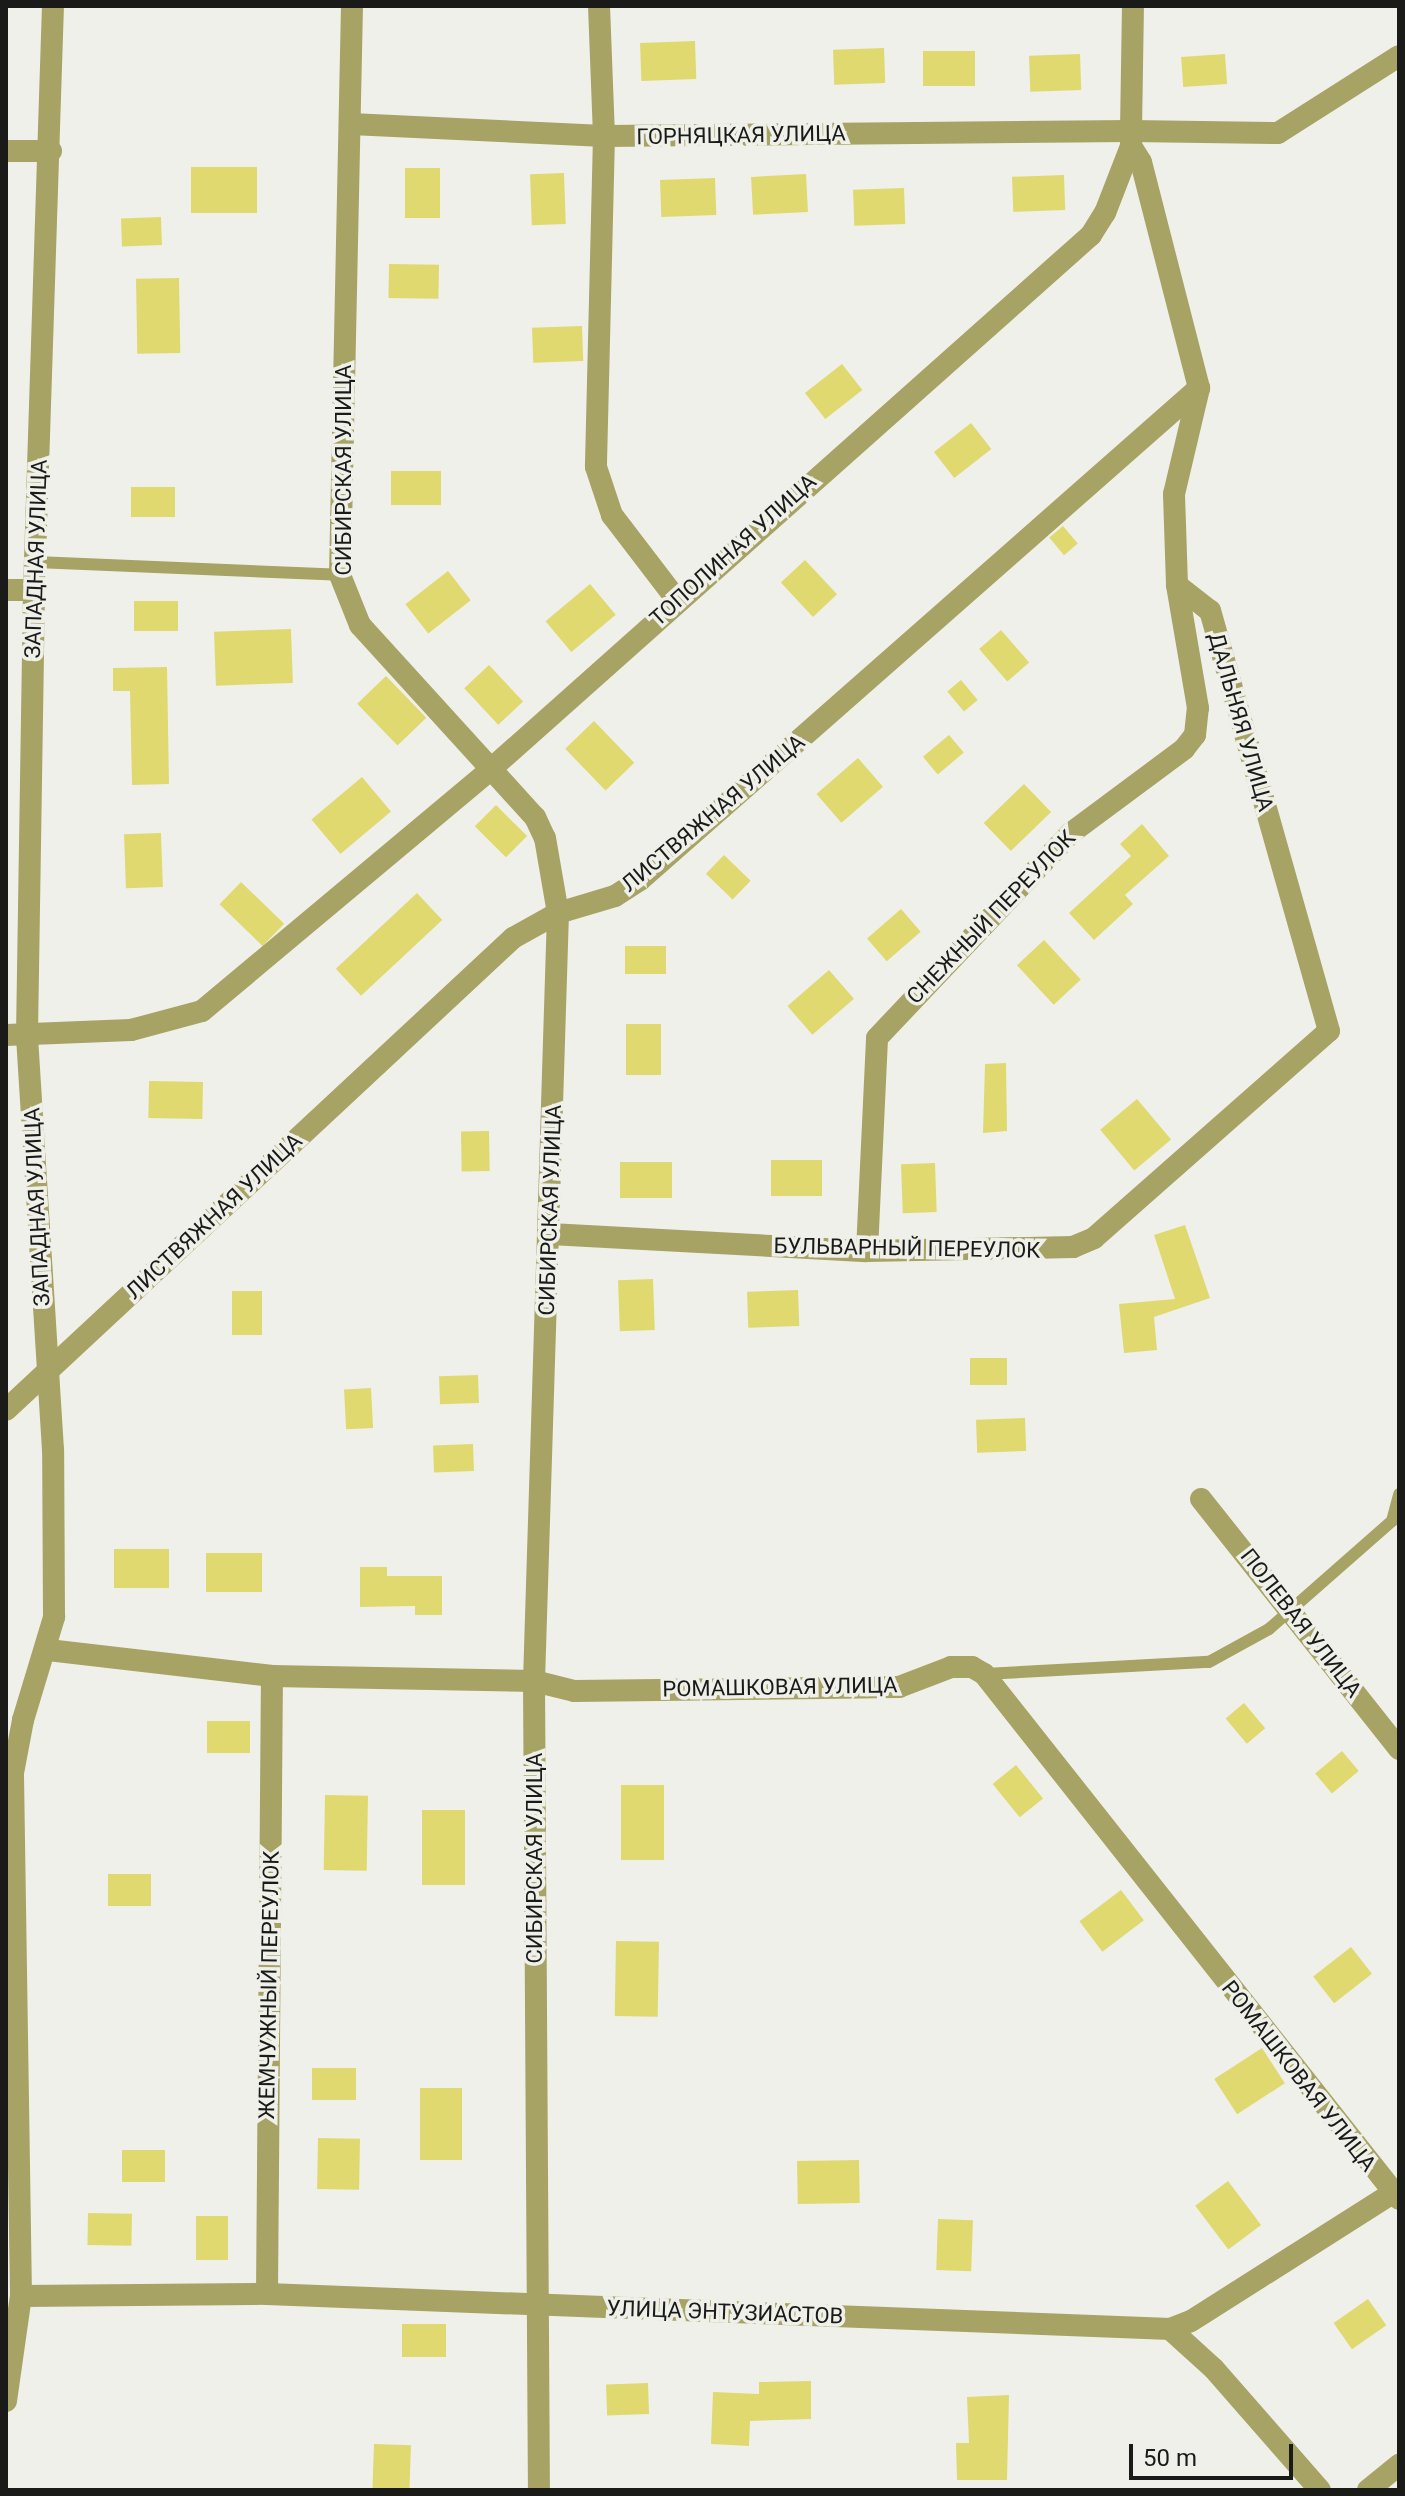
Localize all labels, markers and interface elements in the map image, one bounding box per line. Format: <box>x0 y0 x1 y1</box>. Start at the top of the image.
street label: ГОРНЯЦКАЯ УЛИЦА <box>636 120 846 150</box>
street label: СИБИРСКАЯ УЛИЦА <box>331 365 357 575</box>
street label: ЗАПАДНАЯ УЛИЦА <box>19 459 53 659</box>
street label: ТОПОЛИНАЯ УЛИЦА <box>644 468 822 632</box>
street label: ДАЛЬНЯЯ УЛИЦА <box>1203 629 1279 815</box>
street label: ЛИСТВЯЖНАЯ УЛИЦА <box>616 729 810 897</box>
street label: СНЕЖНЫЙ ПЕРЕУЛОК <box>901 825 1081 1009</box>
street label: СИБИРСКАЯ УЛИЦА <box>533 1104 567 1316</box>
street label: ЗАПАДНАЯ УЛИЦА <box>19 1107 55 1307</box>
street label: ЛИСТВЯЖНАЯ УЛИЦА <box>121 1128 307 1304</box>
street label: БУЛЬВАРНЫЙ ПЕРЕУЛОК <box>773 1232 1041 1264</box>
street label: ПОЛЕВАЯ УЛИЦА <box>1235 1543 1367 1703</box>
street label: РОМАШКОВАЯ УЛИЦА <box>662 1672 898 1702</box>
street label: СИБИРСКАЯ УЛИЦА <box>522 1753 548 1963</box>
street label: ЖЕМЧУЖНЫЙ ПЕРЕУЛОК <box>253 1850 285 2120</box>
street label: РОМАШКОВАЯ УЛИЦА <box>1216 1975 1382 2177</box>
street label: УЛИЦА ЭНТУЗИАСТОВ <box>606 2295 844 2329</box>
scale bar <box>1133 2428 1297 2478</box>
text: 50 m <box>1143 2444 1197 2472</box>

